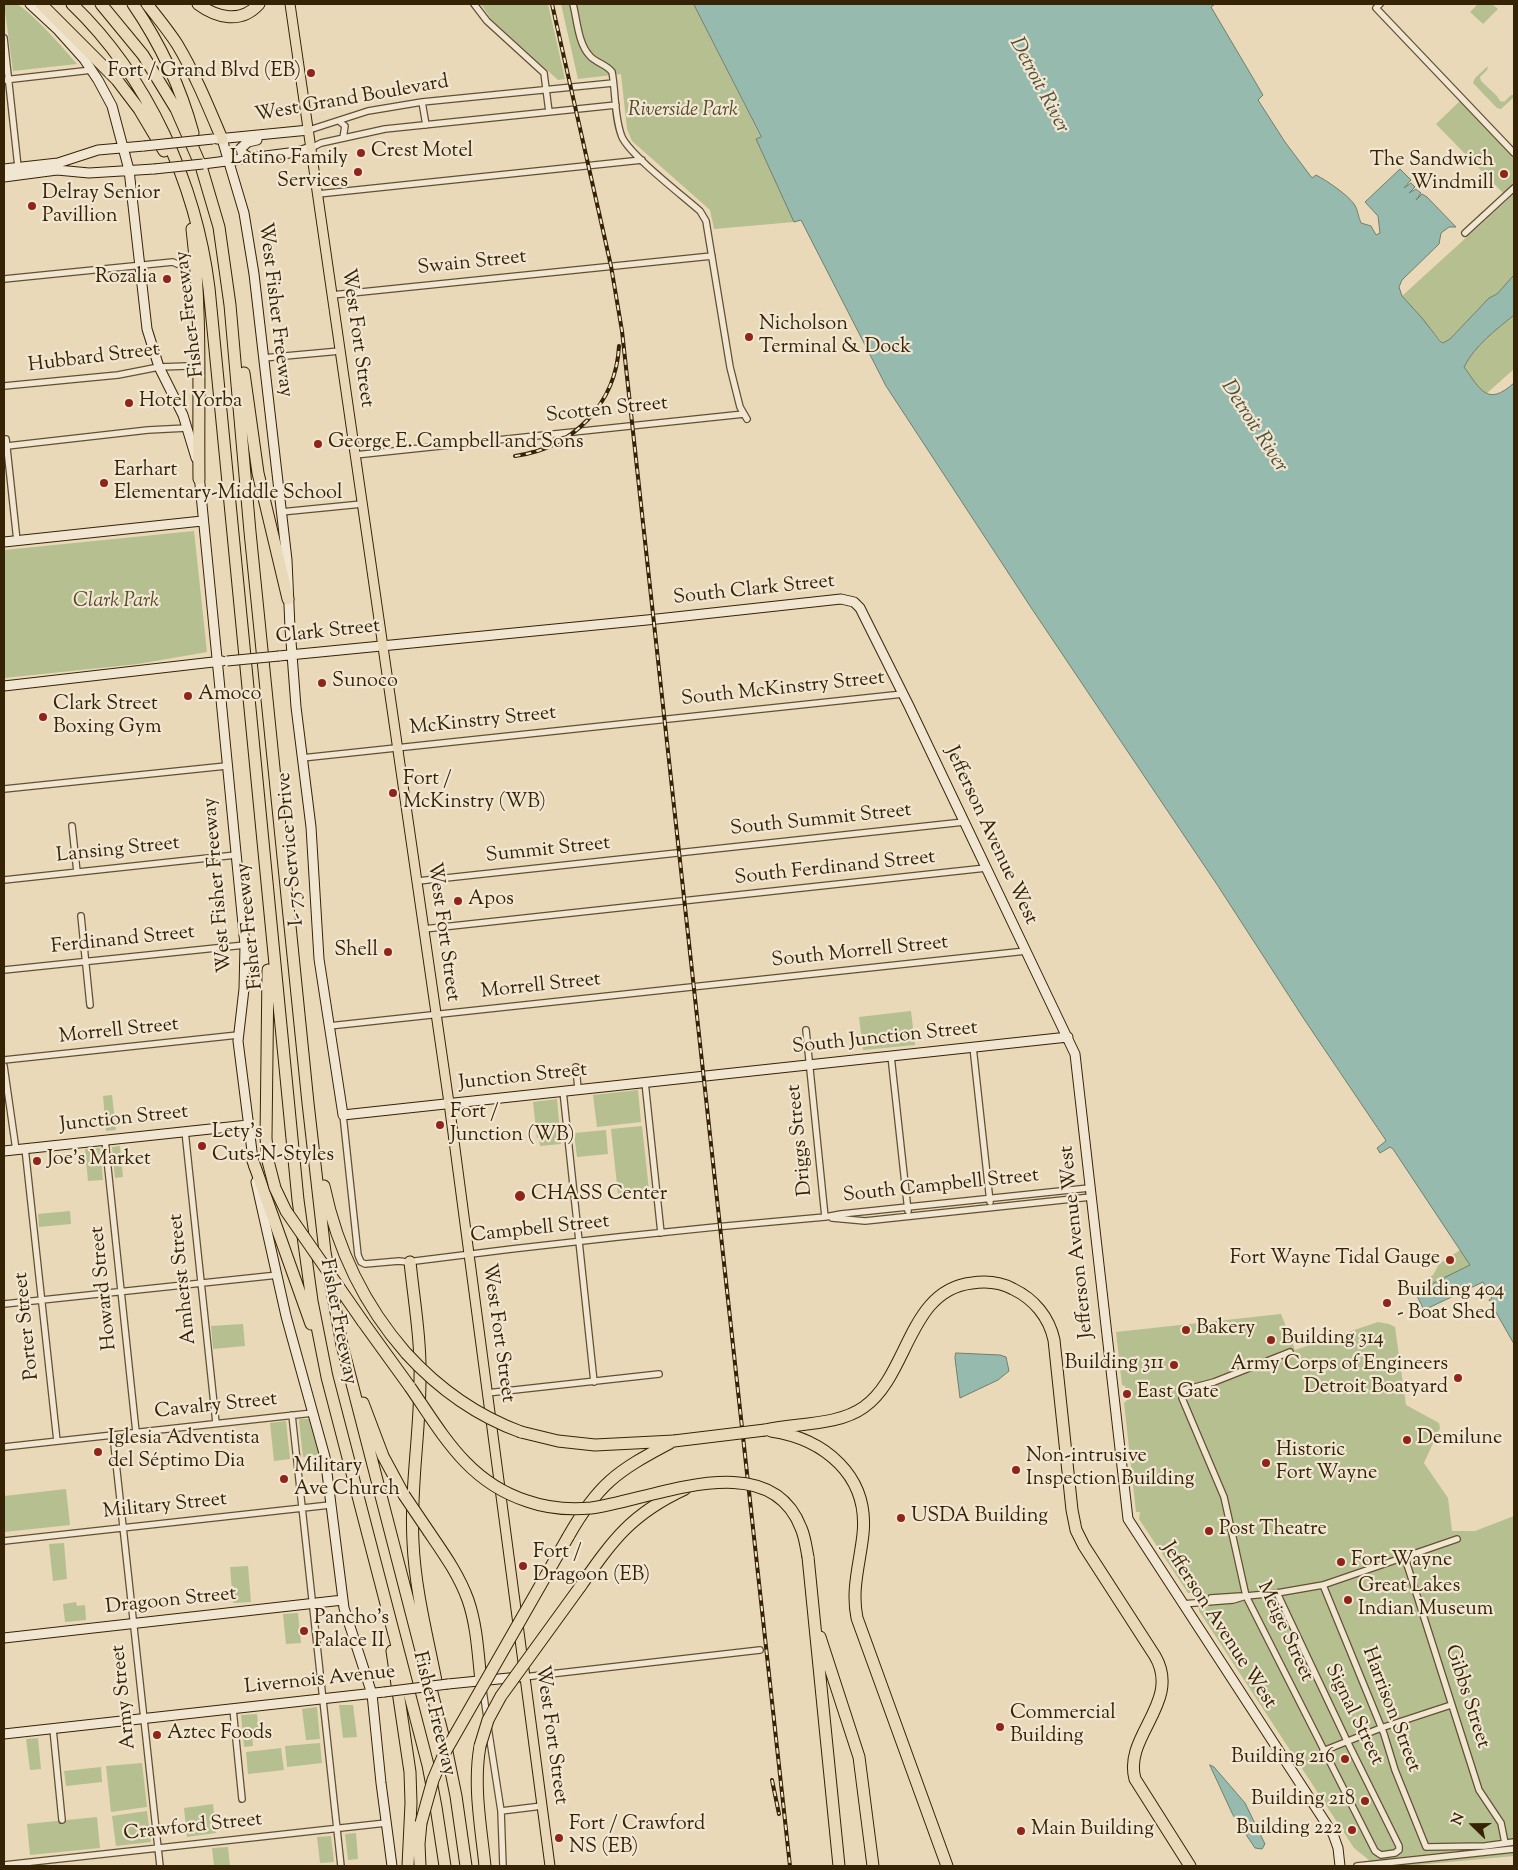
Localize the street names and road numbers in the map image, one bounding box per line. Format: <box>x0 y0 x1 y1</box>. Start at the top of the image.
street label: West Grand Boulevard <box>253 71 451 129</box>
street label: West Fisher Freeway <box>251 221 297 399</box>
street label: Swain Street <box>416 246 528 282</box>
street label: Fisher Freeway <box>171 249 211 379</box>
street label: West Fort Street <box>334 267 378 409</box>
street label: Hubbard Street <box>27 339 161 379</box>
street label: Scotten Street <box>545 393 669 429</box>
street label: South Clark Street <box>672 571 836 611</box>
street label: Clark Street <box>275 616 381 650</box>
street label: South McKinstry Street <box>680 667 886 713</box>
street label: McKinstry Street <box>409 702 557 742</box>
street label: Jefferson Avenue West <box>938 743 1042 929</box>
street label: I- 75 Service Drive <box>273 771 311 927</box>
street label: West Fisher Freeway <box>199 796 239 974</box>
street label: South Summit Street <box>729 800 913 842</box>
street label: Lansing Street <box>55 833 181 869</box>
street label: Summit Street <box>485 833 611 869</box>
street label: South Ferdinand Street <box>733 847 937 891</box>
street label: Fisher Freeway <box>232 861 270 991</box>
street label: West Fort Street <box>420 861 464 1003</box>
street label: Ferdinand Street <box>50 922 196 960</box>
street label: South Morrell Street <box>770 932 950 974</box>
street label: Morrell Street <box>480 969 602 1005</box>
street label: Morrell Street <box>58 1014 180 1050</box>
street label: South Junction Street <box>791 1017 979 1061</box>
street label: Junction Street <box>458 1059 588 1097</box>
street label: Driggs Street <box>783 1083 819 1197</box>
street label: Junction Street <box>59 1101 189 1139</box>
street label: Jefferson Avenue West <box>1056 1144 1100 1340</box>
street label: South Campbell Street <box>842 1165 1040 1209</box>
street label: Campbell Street <box>469 1211 611 1249</box>
street label: Amherst Street <box>165 1212 203 1346</box>
street label: Howard Street <box>87 1225 123 1351</box>
street label: Fisher Freeway <box>313 1257 361 1387</box>
street label: West Fort Street <box>475 1262 519 1404</box>
street label: Porter Street <box>10 1271 46 1381</box>
street label: Cavalry Street <box>153 1389 279 1425</box>
street label: Military Street <box>102 1489 228 1525</box>
street label: Jefferson Avenue West <box>1155 1538 1281 1714</box>
street label: Meige Street <box>1250 1578 1318 1686</box>
street label: Dragoon Street <box>104 1583 238 1621</box>
street label: Gibbs Street <box>1438 1642 1494 1752</box>
street label: Army Street <box>108 1643 142 1751</box>
street label: Harrison Street <box>1355 1644 1425 1776</box>
street label: Fisher Freeway <box>406 1649 460 1779</box>
street label: Signal Street <box>1318 1660 1388 1770</box>
street label: Livernois Avenue <box>243 1661 397 1701</box>
street label: West Fort Street <box>528 1664 572 1806</box>
street label: Crawford Street <box>122 1809 264 1847</box>

